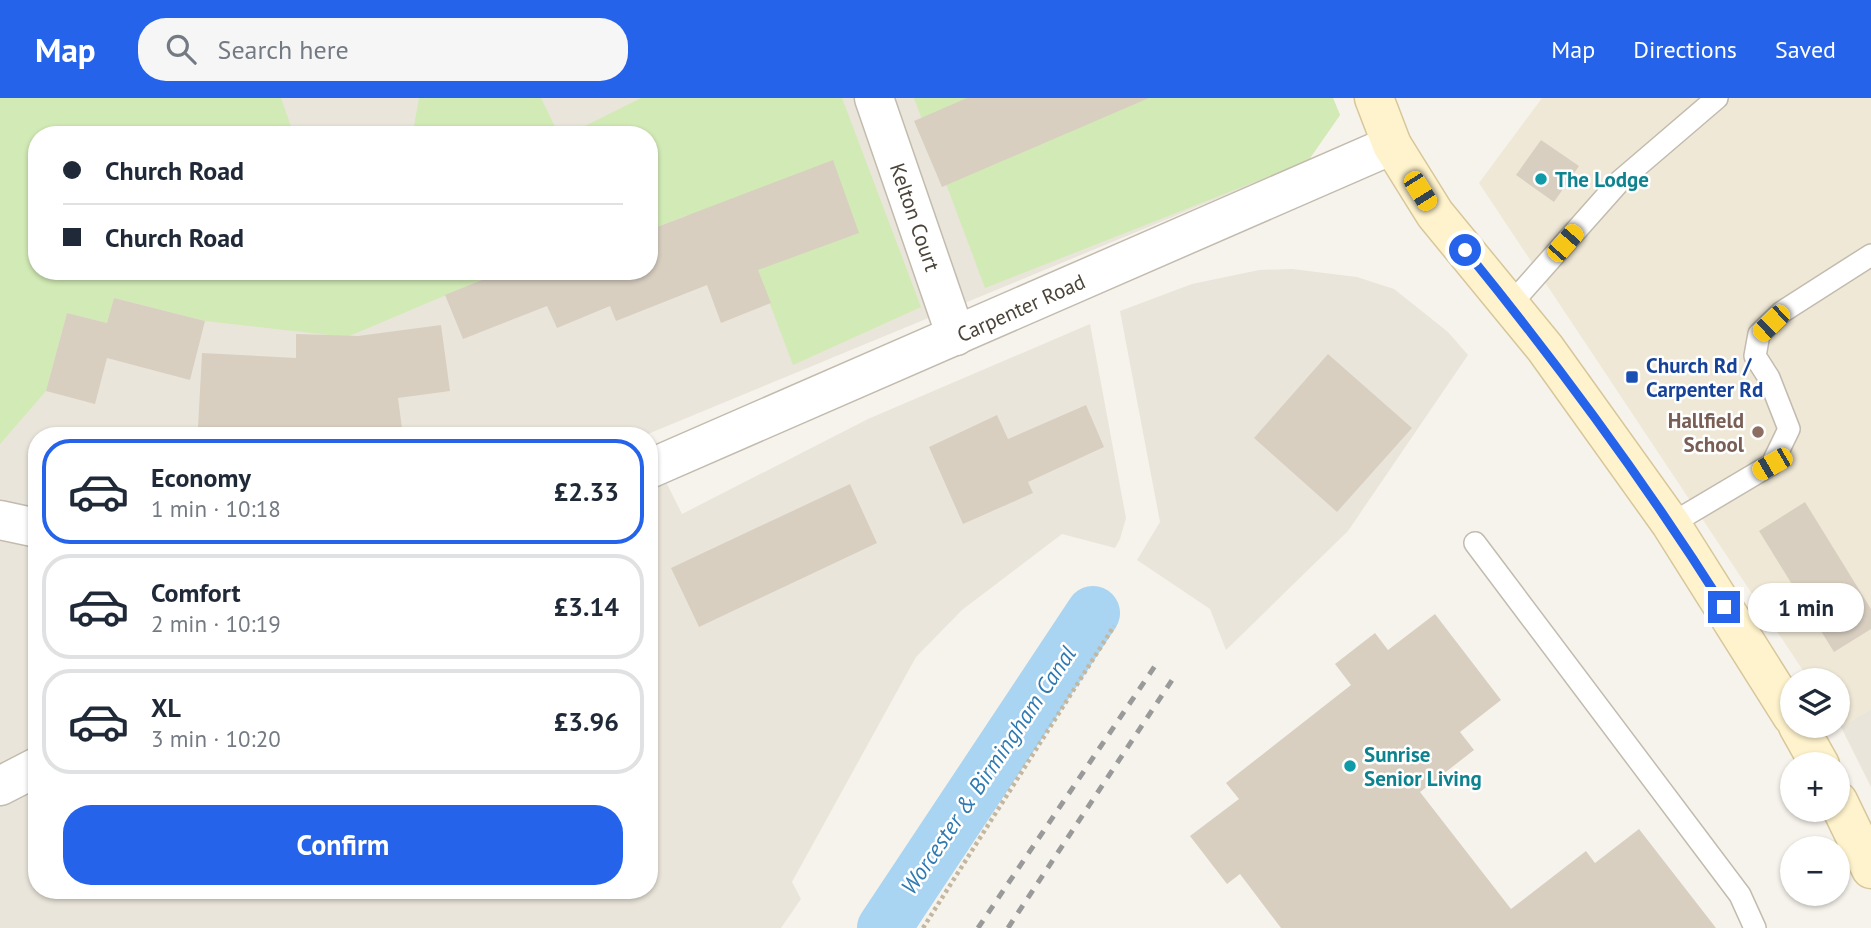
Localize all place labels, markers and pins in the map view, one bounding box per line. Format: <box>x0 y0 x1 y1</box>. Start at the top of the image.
place label: The Lodge <box>1555 166 1649 193</box>
marker: The Lodge <box>1533 171 1549 187</box>
place label: Church Rd / Carpenter Rd <box>1646 352 1763 403</box>
marker: Church Rd / Carpenter Rd <box>1624 369 1640 385</box>
place label: Hallfield School <box>1668 407 1745 458</box>
marker: Hallfield School <box>1750 424 1766 440</box>
place label: Sunrise Senior Living <box>1364 741 1482 792</box>
marker: Sunrise Senior Living <box>1342 758 1358 774</box>

